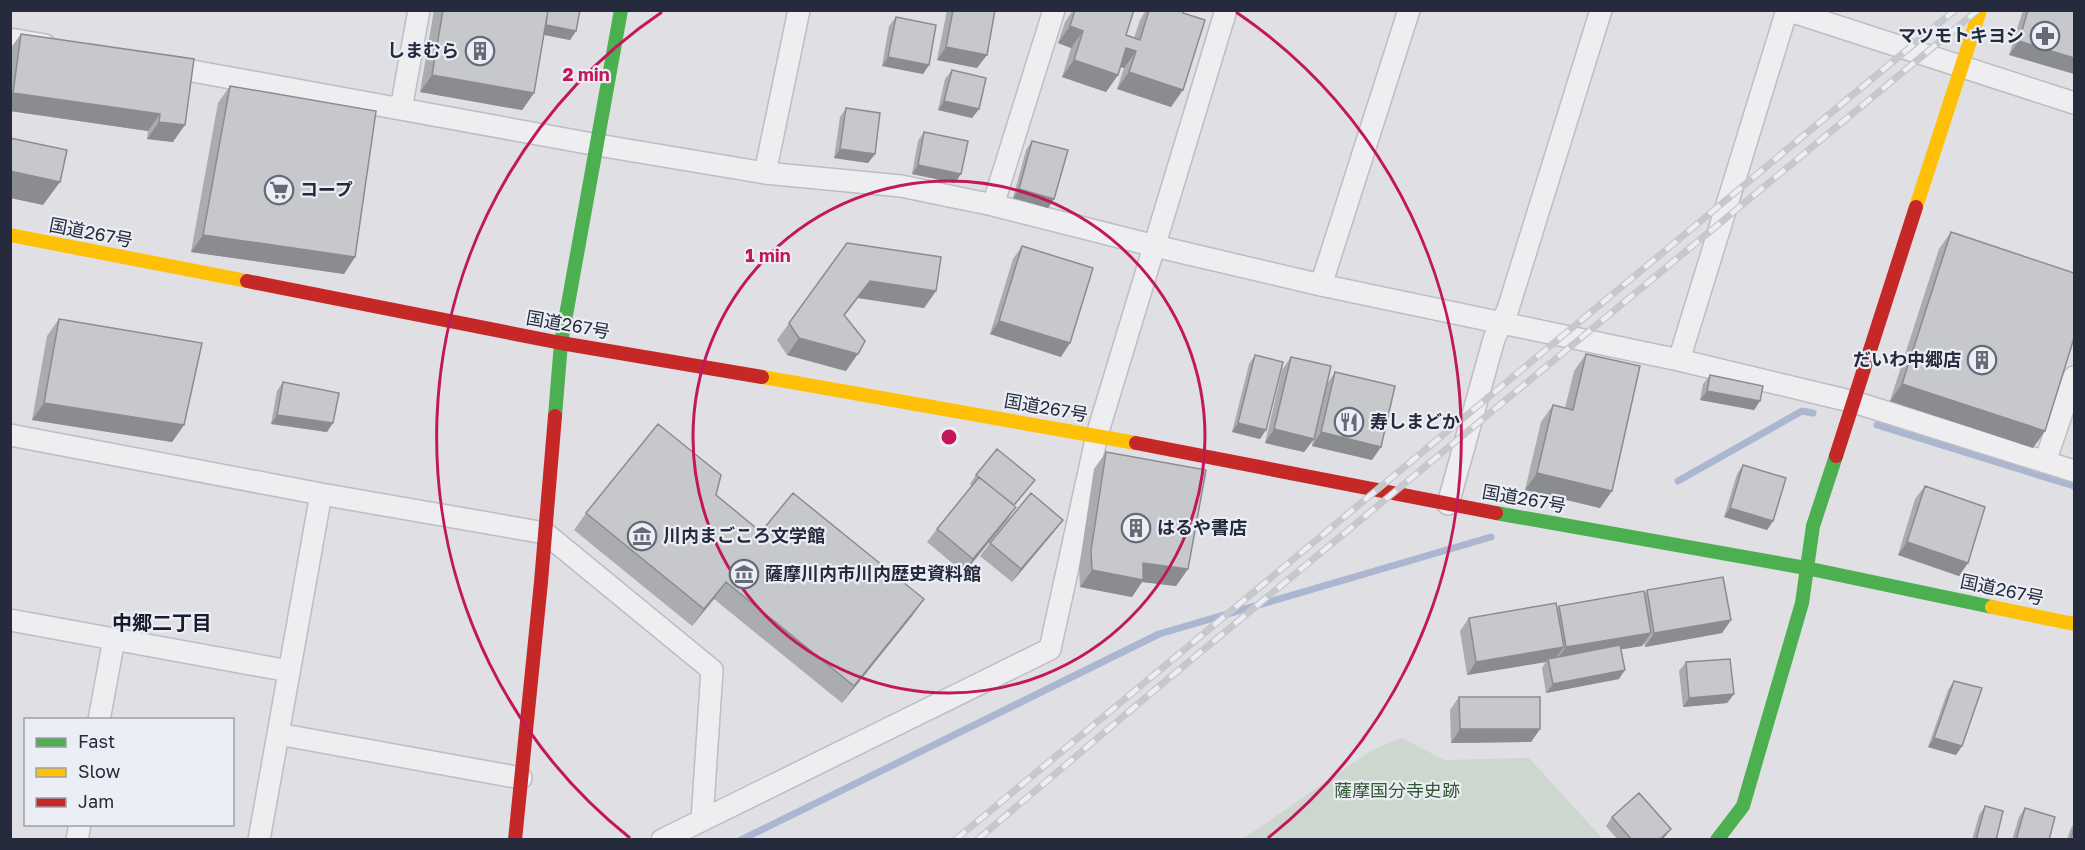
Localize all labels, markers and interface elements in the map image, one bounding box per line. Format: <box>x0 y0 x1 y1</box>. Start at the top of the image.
pharmacy icon: マツモトキヨシ <box>2029 20 2061 52</box>
place label: マツモトキヨシ <box>1898 24 2024 46</box>
building icon: しまむら <box>464 35 496 67</box>
place label: しまむら <box>387 39 459 61</box>
text: 2 min <box>562 63 610 85</box>
supermarket icon: コープ <box>263 174 295 206</box>
place label: コープ <box>300 178 353 200</box>
street label: 国道267号 <box>47 213 135 251</box>
text: 1 min <box>745 244 791 266</box>
street label: 国道267号 <box>524 306 612 342</box>
building icon: だいわ中郷店 <box>1966 344 1998 376</box>
place label: だいわ中郷店 <box>1853 348 1961 370</box>
street label: 国道267号 <box>1002 389 1090 425</box>
restaurant icon: 寿しまどか <box>1333 406 1365 438</box>
place label: 寿しまどか <box>1370 410 1460 432</box>
centre of rings <box>939 427 959 447</box>
street label: 国道267号 <box>1480 480 1568 516</box>
building icon: はるや書店 <box>1120 512 1152 544</box>
place label: はるや書店 <box>1157 516 1247 538</box>
museum icon: 川内まごころ文学館 <box>626 520 658 552</box>
place label: 川内まごころ文学館 <box>663 524 825 546</box>
museum icon: 薩摩川内市川内歴史資料館 <box>728 558 760 590</box>
place label: 薩摩川内市川内歴史資料館 <box>765 562 981 584</box>
street label: 国道267号 <box>1958 569 2046 609</box>
district label: 中郷二丁目 <box>112 610 212 634</box>
legend <box>24 718 234 826</box>
text: Fast <box>78 730 115 752</box>
text: Slow <box>78 760 121 782</box>
park label: 薩摩国分寺史跡 <box>1334 779 1460 801</box>
text: Jam <box>78 790 114 812</box>

